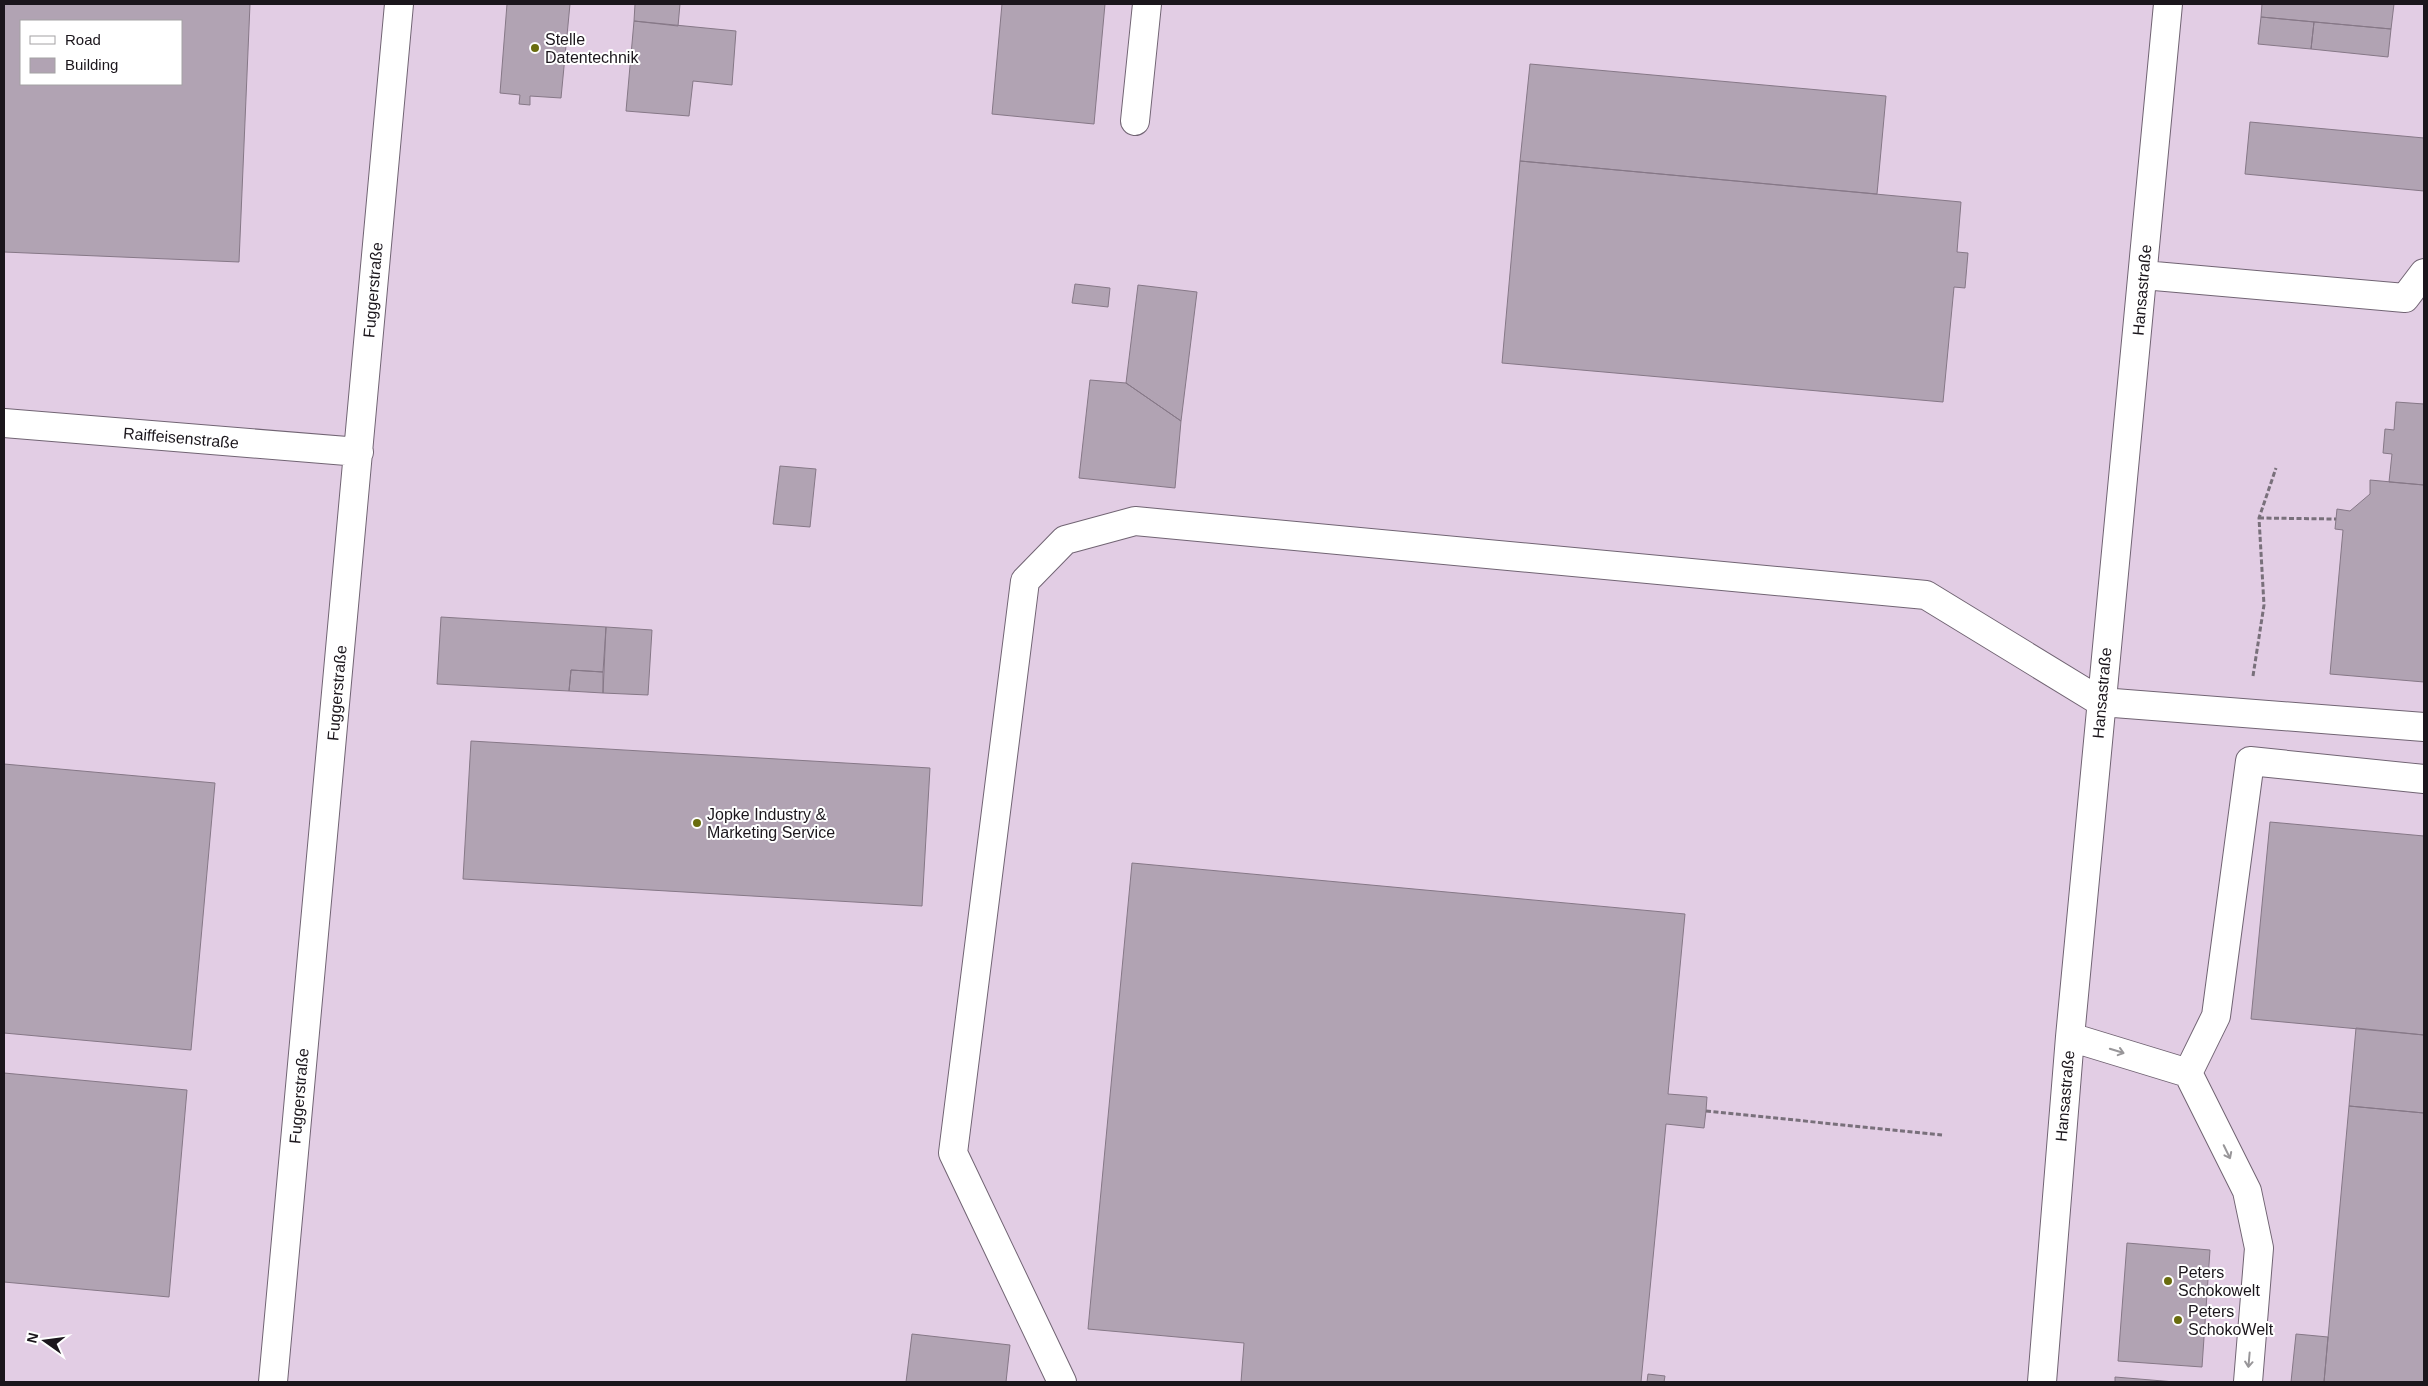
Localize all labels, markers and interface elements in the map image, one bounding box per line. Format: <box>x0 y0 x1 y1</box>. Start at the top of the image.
legend <box>20 20 182 85</box>
text: Road <box>65 31 101 48</box>
place label: Stelle Datentechnik <box>545 31 639 66</box>
marker: Stelle Datentechnik <box>529 42 541 54</box>
text: Building <box>65 56 118 73</box>
street label: Fuggerstraße <box>360 241 386 339</box>
street label: Hansastraße <box>2130 244 2154 336</box>
street label: Raiffeisenstraße <box>122 424 240 452</box>
street label: Fuggerstraße <box>324 644 350 742</box>
street label: Hansastraße <box>2090 647 2114 739</box>
place label: Jopke Industry & Marketing Service <box>707 806 835 841</box>
marker: Jopke Industry & Marketing Service <box>691 817 703 829</box>
street label: Fuggerstraße <box>286 1047 312 1145</box>
one-way arrow <box>2108 1047 2124 1057</box>
street label: Hansastraße <box>2053 1050 2077 1142</box>
one-way arrow <box>2223 1144 2232 1159</box>
place label: Peters Schokowelt <box>2178 1264 2260 1299</box>
marker: Peters Schokowelt <box>2162 1275 2174 1287</box>
place label: Peters SchokoWelt <box>2188 1303 2274 1338</box>
marker: Peters SchokoWelt <box>2172 1314 2184 1326</box>
north arrow <box>20 1316 70 1366</box>
text: N <box>23 1331 41 1345</box>
one-way arrow <box>2245 1352 2254 1368</box>

